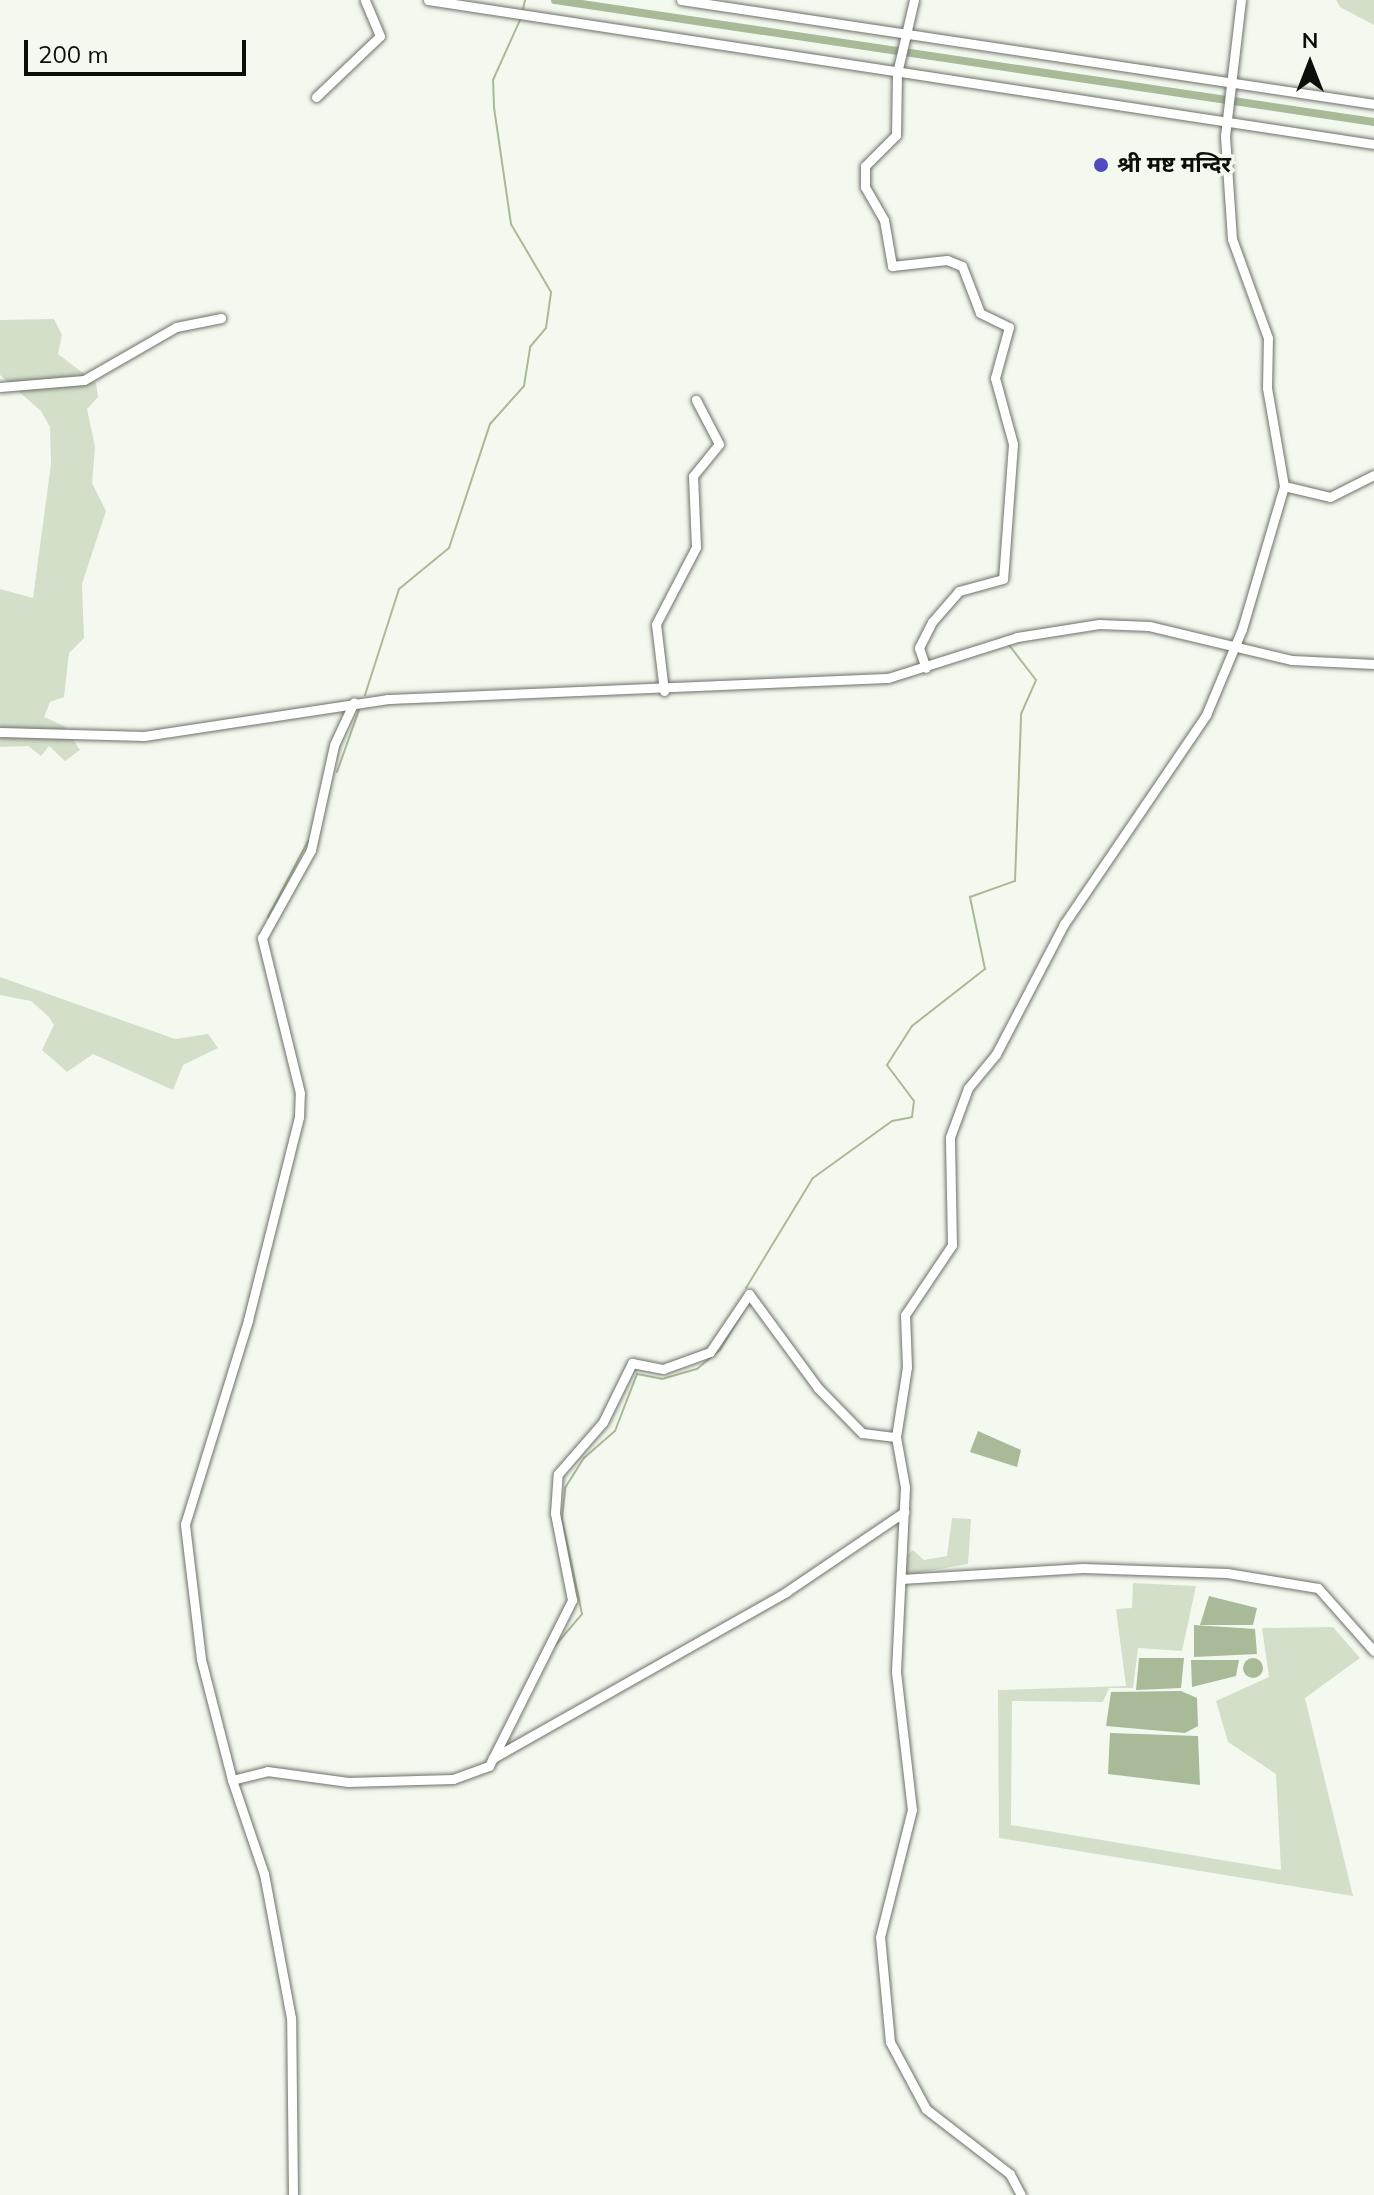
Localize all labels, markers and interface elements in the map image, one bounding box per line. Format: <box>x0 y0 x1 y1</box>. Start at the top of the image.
scale bar <box>28 24 250 74</box>
north arrow <box>1270 24 1350 104</box>
text: N <box>1302 26 1318 54</box>
text: 200 m <box>38 39 109 69</box>
place label: श्री मष्ट मन्दिर <box>1117 152 1231 178</box>
marker: श्री मष्ट मन्दिर <box>1092 156 1110 174</box>

